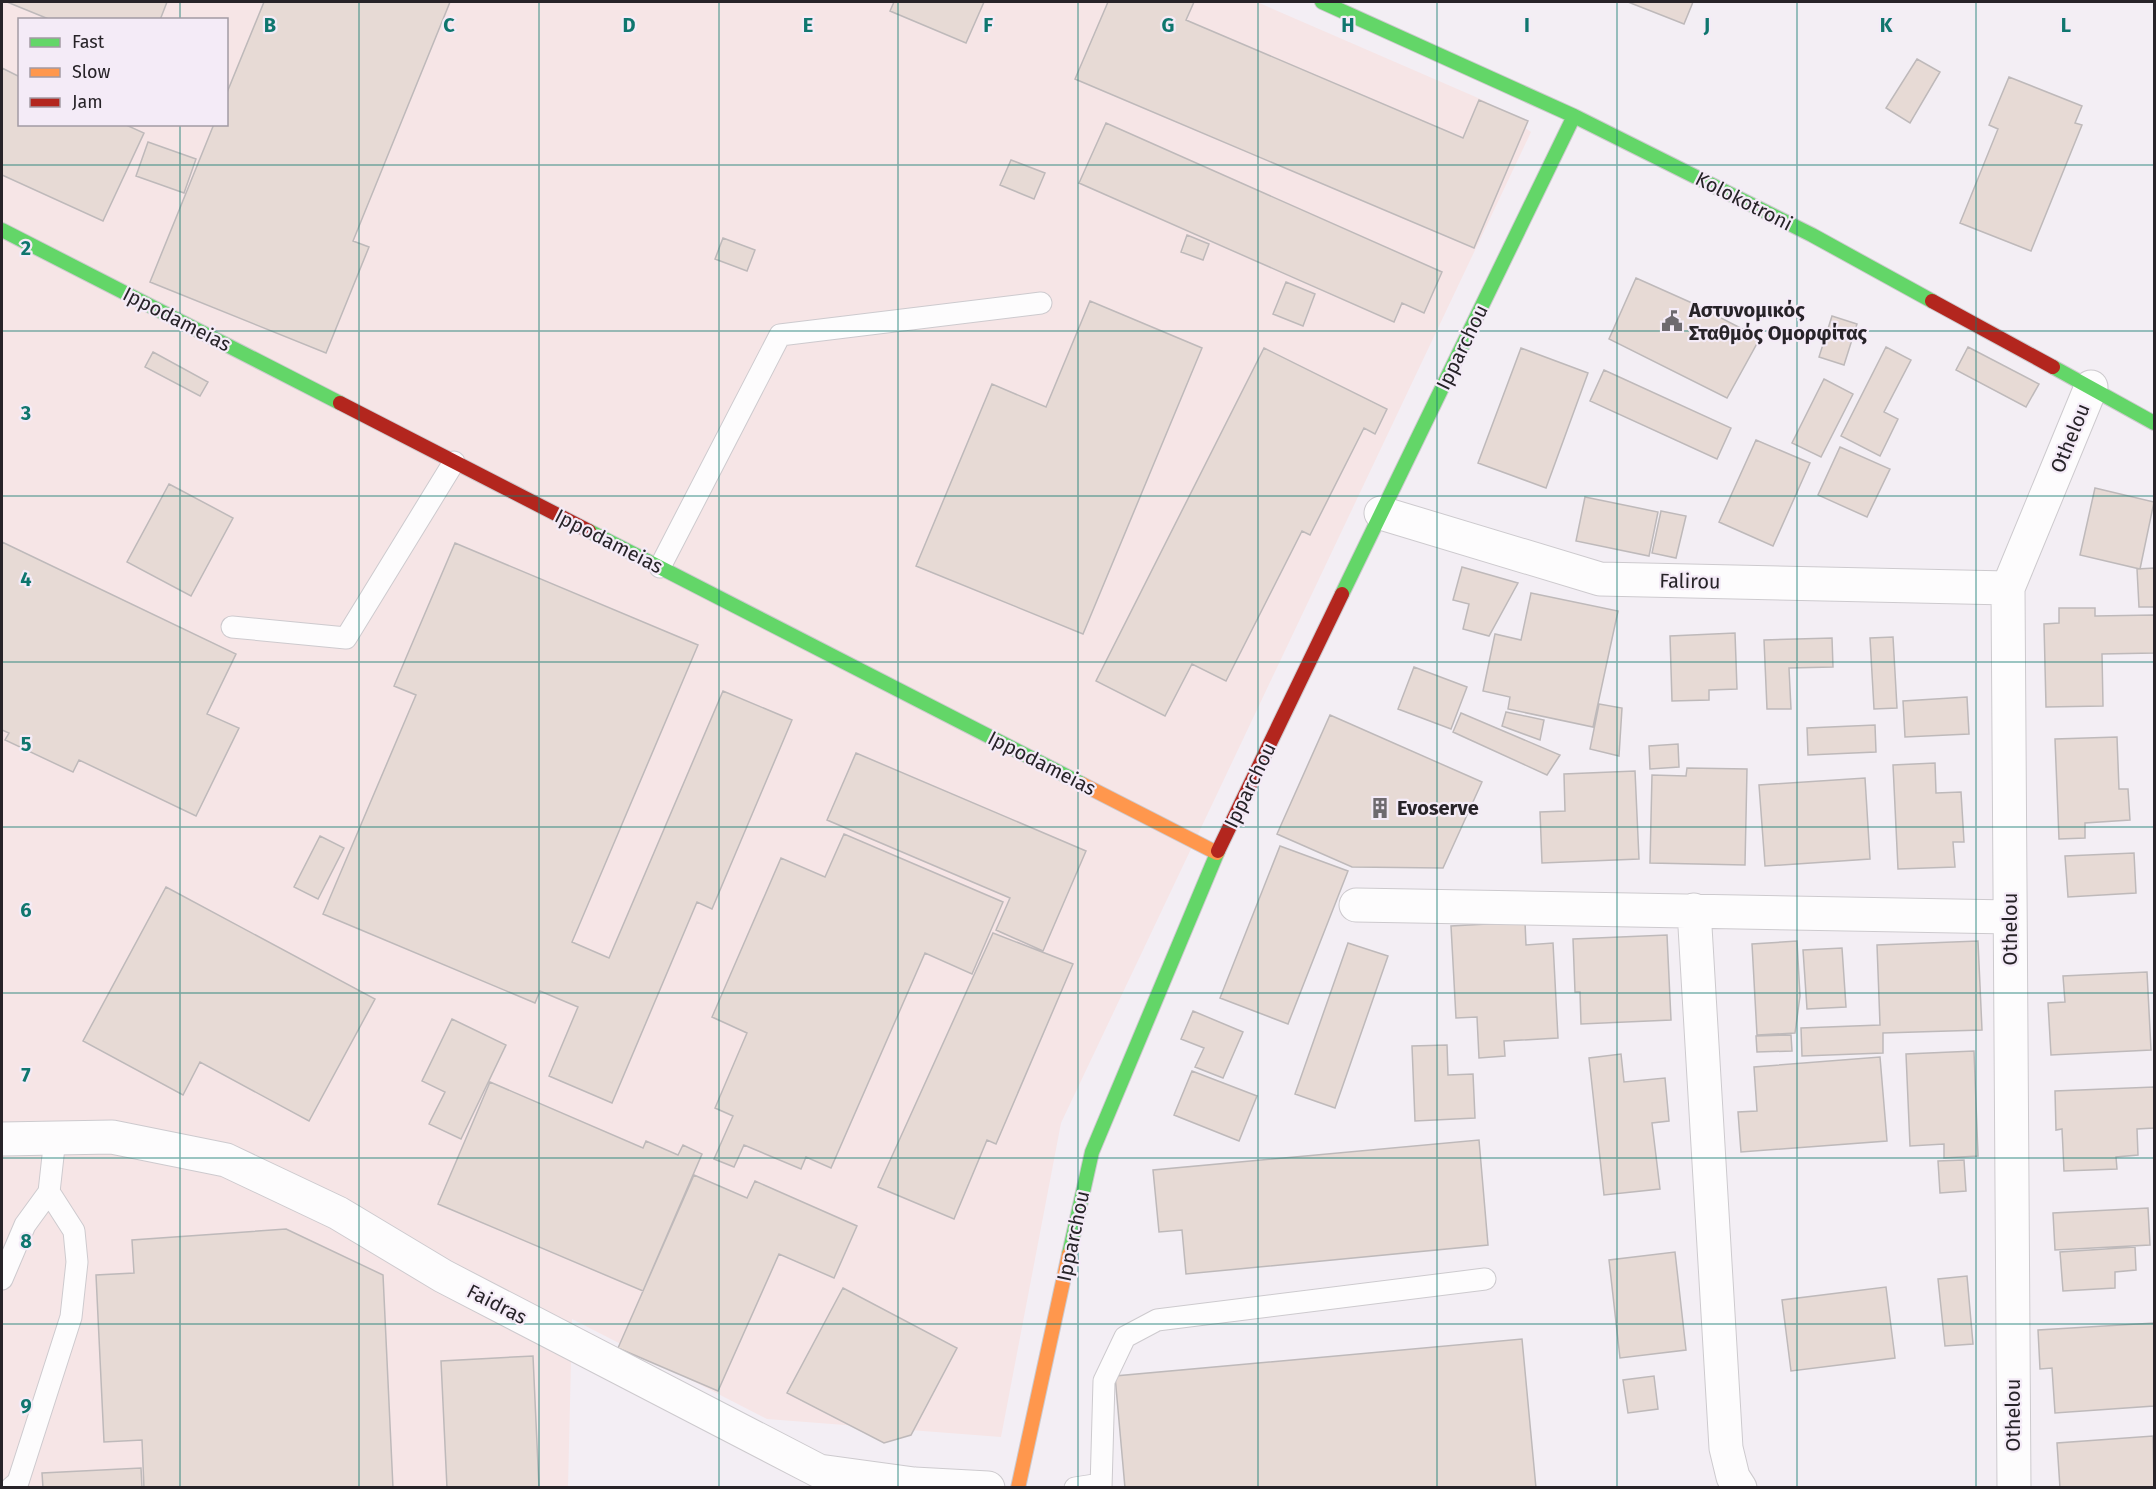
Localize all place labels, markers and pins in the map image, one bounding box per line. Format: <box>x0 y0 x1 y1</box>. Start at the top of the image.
place label: Αστυνομικός Σταθμός Ομορφίτας <box>1688 298 1868 345</box>
public building icon: Αστυνομικός Σταθμός Ομορφίτας <box>1660 309 1684 333</box>
building icon: Evoserve <box>1368 796 1392 820</box>
place label: Evoserve <box>1397 796 1479 820</box>

